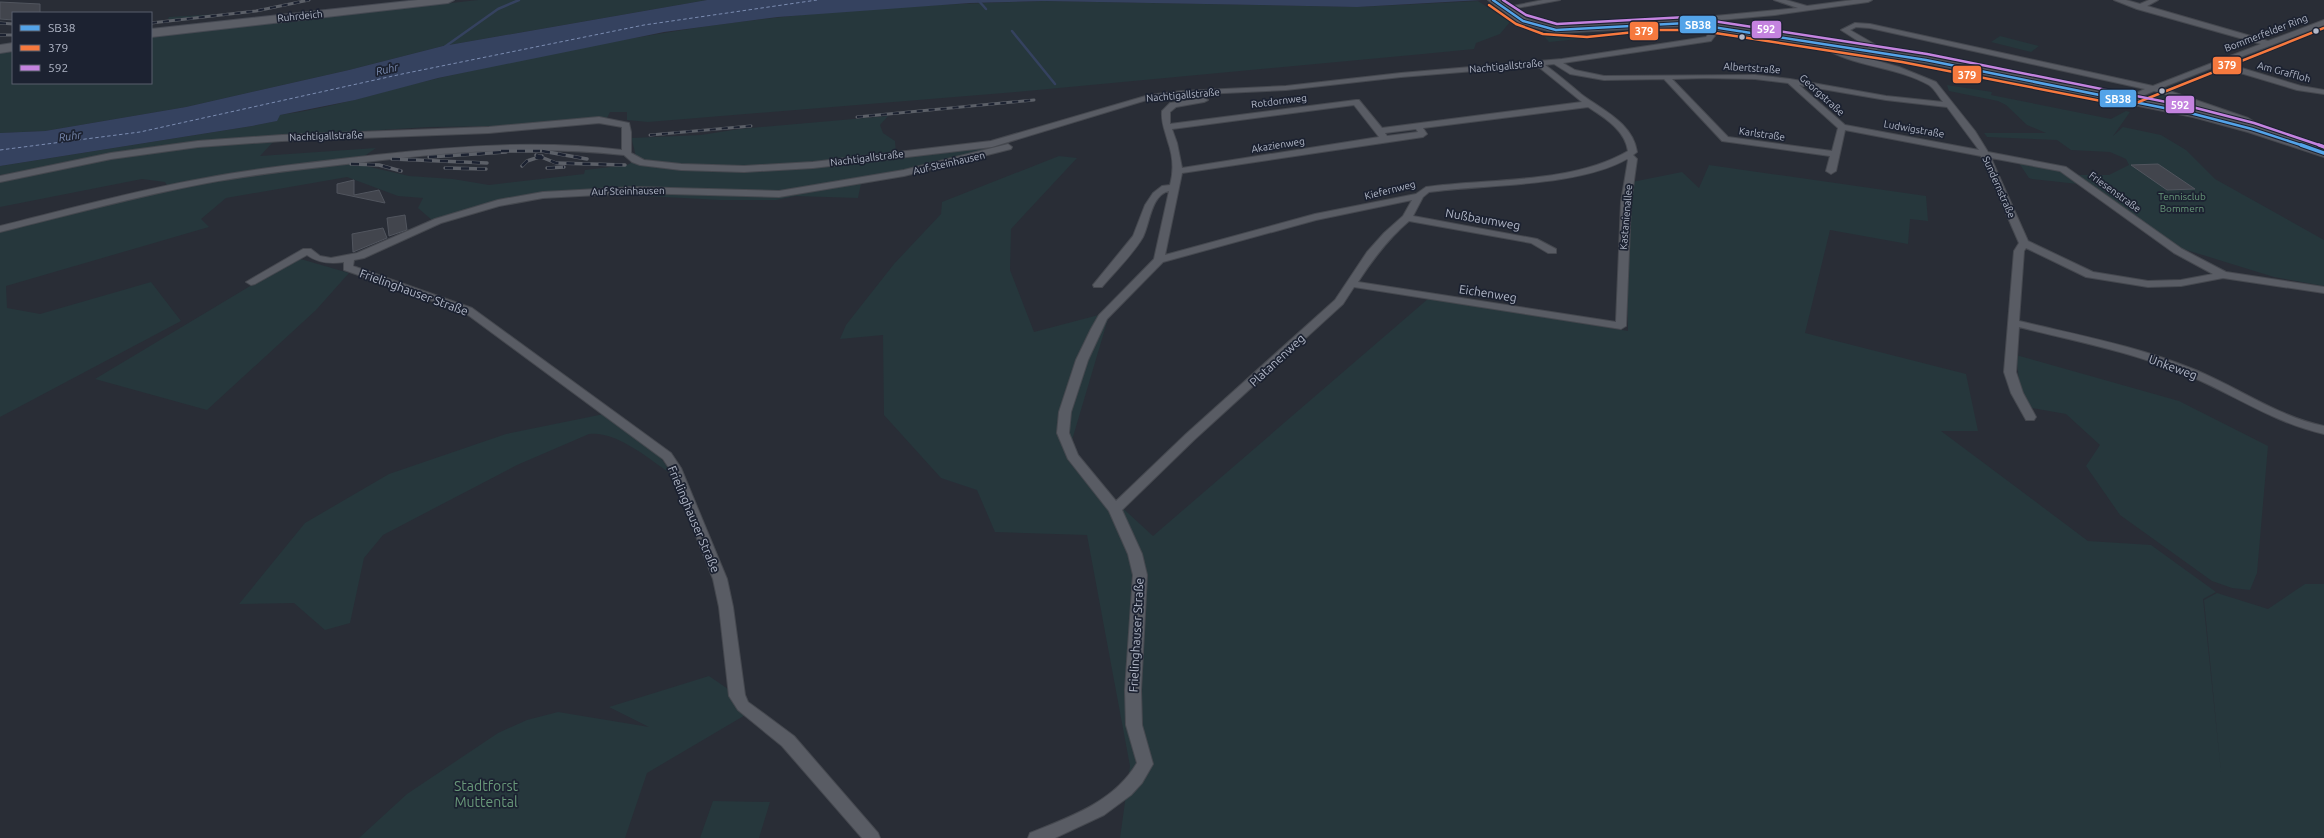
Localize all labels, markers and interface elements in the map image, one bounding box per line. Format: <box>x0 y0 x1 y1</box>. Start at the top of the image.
street label: Ruhrdeich <box>277 8 323 24</box>
legend <box>12 12 152 84</box>
street label: Bommerfelder Ring <box>2223 12 2309 54</box>
line badge: SB38 <box>1679 15 1717 34</box>
text: SB38 <box>1685 19 1711 31</box>
line badge: 592 <box>1751 20 1782 39</box>
text: SB38 <box>48 21 76 34</box>
line badge: 379 <box>1629 21 1659 41</box>
text: 592 <box>1757 23 1775 35</box>
text: 379 <box>1635 25 1653 37</box>
unlabelled marker <box>2311 26 2321 36</box>
unlabelled marker <box>1737 32 1747 42</box>
text: 379 <box>48 41 68 54</box>
line badge: 379 <box>2212 56 2242 75</box>
street label: Nachtigallstraße <box>1469 57 1543 75</box>
text: 379 <box>2218 59 2236 71</box>
water label: Ruhr <box>374 60 400 77</box>
street label: Am Graffloh <box>2256 60 2312 84</box>
text: 592 <box>48 61 68 74</box>
street label: Albertstraße <box>1723 61 1781 75</box>
line badge: 379 <box>1952 65 1982 84</box>
text: 379 <box>1958 69 1976 81</box>
street label: Georgstraße <box>1797 72 1847 118</box>
street label: Nachtigallstraße <box>1146 86 1220 104</box>
unlabelled marker <box>2157 86 2167 96</box>
line badge: SB38 <box>2099 89 2137 108</box>
street label: Rotdornweg <box>1250 92 1308 110</box>
text: SB38 <box>2105 93 2131 105</box>
line badge: 592 <box>2165 95 2195 114</box>
text: 592 <box>2171 99 2189 111</box>
street label: Ludwigstraße <box>1883 118 1945 140</box>
street label: Karlstraße <box>1738 125 1786 143</box>
water label: Ruhr <box>58 128 83 144</box>
street label: Nachtigallstraße <box>289 129 363 143</box>
street label: Akazienweg <box>1250 135 1306 155</box>
street label: Nachtigallstraße <box>830 148 904 168</box>
street label: Auf Steinhausen <box>912 149 986 177</box>
street label: Sundernstraße <box>1980 154 2018 220</box>
street label: Friesenstraße <box>2087 170 2143 214</box>
street label: Kiefernweg <box>1363 178 1417 202</box>
street label: Kastanienallee <box>1618 184 1634 250</box>
street label: Auf Steinhausen <box>591 185 665 197</box>
park label: Tennisclub Bommern <box>2158 191 2206 214</box>
street label: Nußbaumweg <box>1445 206 1521 232</box>
street label: Frielinghauser Straße <box>358 266 470 318</box>
street label: Eichenweg <box>1458 282 1518 304</box>
street label: Platanenweg <box>1247 331 1307 389</box>
street label: Unkeweg <box>2147 352 2199 382</box>
street label: Frielinghauser Straße <box>666 464 722 574</box>
street label: Frielinghauser Straße <box>1127 577 1145 693</box>
park label: Stadtforst Muttental <box>454 778 519 810</box>

